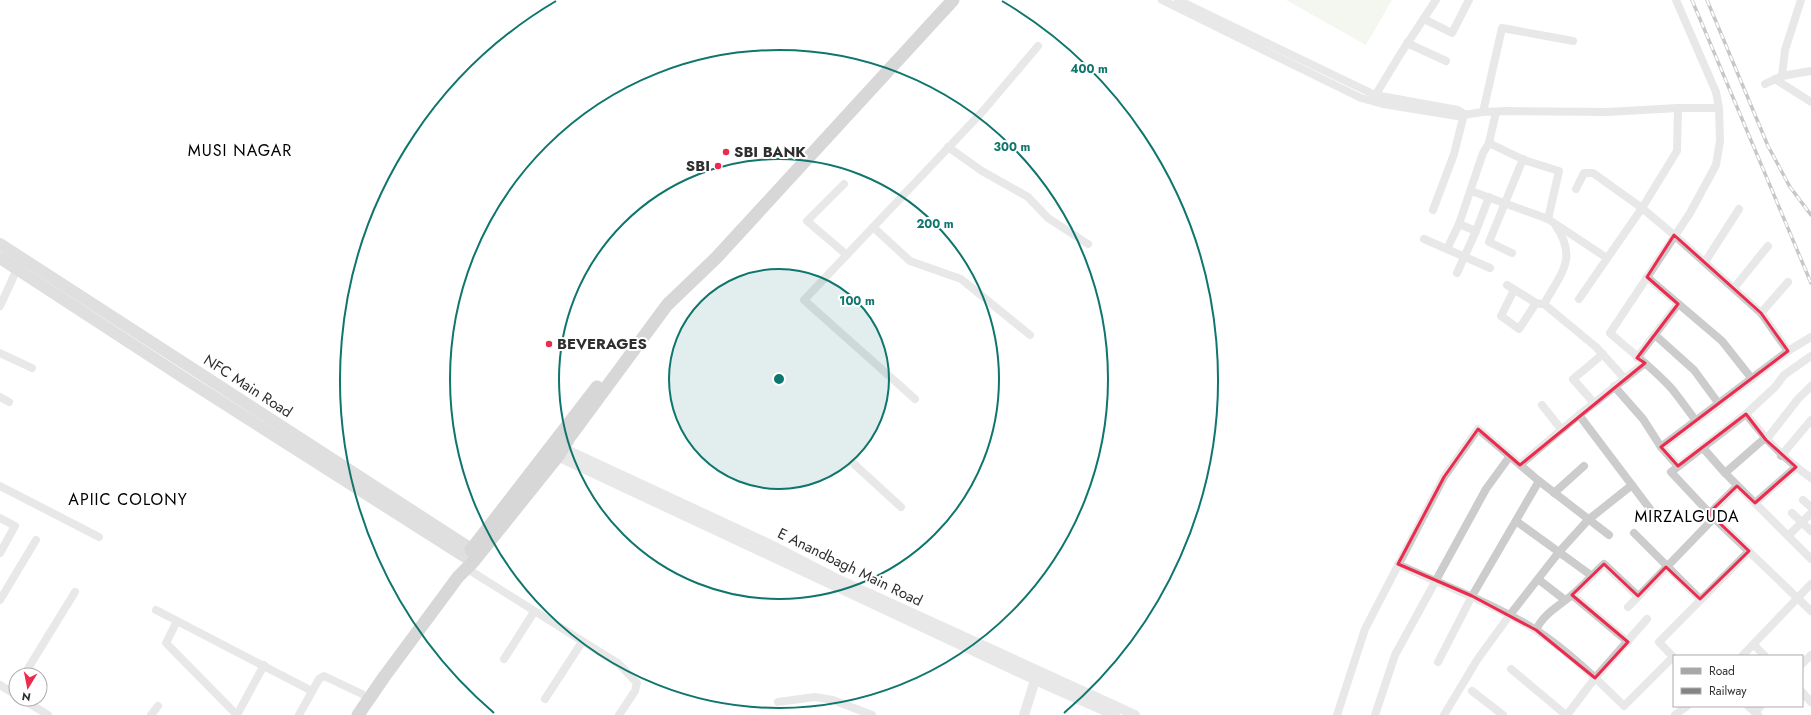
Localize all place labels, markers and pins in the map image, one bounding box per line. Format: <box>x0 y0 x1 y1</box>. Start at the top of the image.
place label: SBI BANK <box>734 141 806 163</box>
marker: SBI BANK <box>721 147 731 157</box>
place label: SBI <box>686 155 710 177</box>
marker: SBI <box>713 161 723 171</box>
place label: BEVERAGES <box>557 333 647 355</box>
marker: BEVERAGES <box>544 339 554 349</box>
centre of rings <box>772 372 786 386</box>

